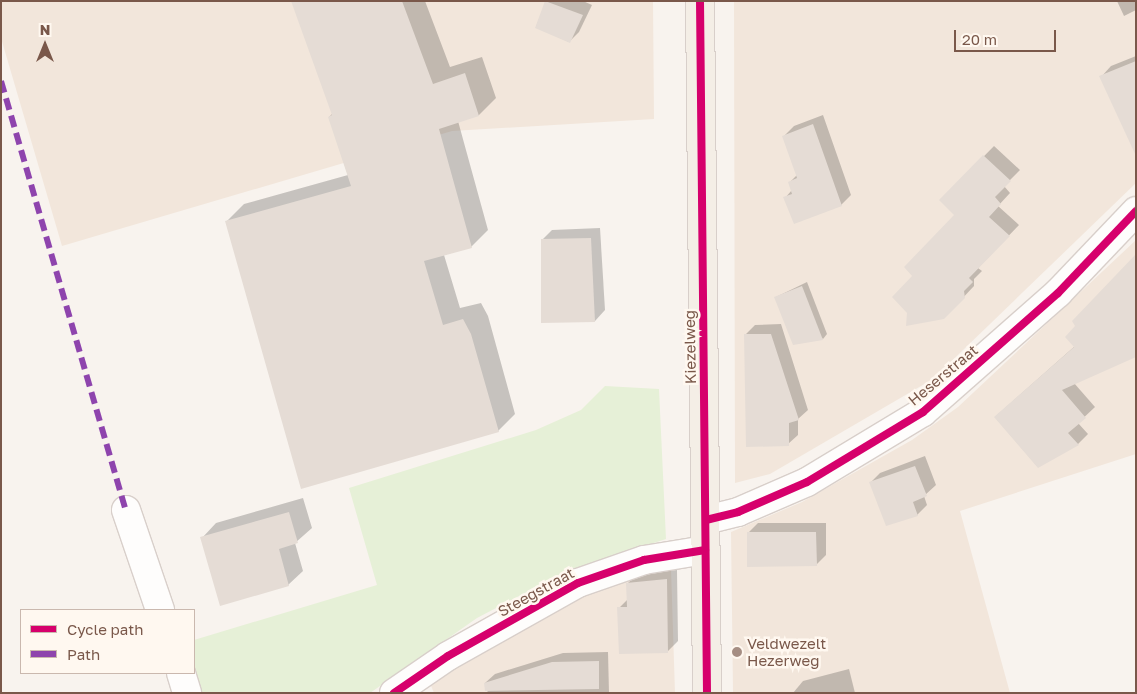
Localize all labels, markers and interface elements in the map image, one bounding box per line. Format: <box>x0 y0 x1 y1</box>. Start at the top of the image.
north arrow <box>20 20 70 70</box>
scale bar <box>957 20 1060 52</box>
text: N <box>40 21 50 38</box>
text: 20 m <box>962 30 997 48</box>
street label: Kiezelweg <box>680 310 700 384</box>
street label: Heserstraat <box>905 341 981 409</box>
street label: Steegstraat <box>495 564 577 620</box>
legend <box>20 609 195 674</box>
text: Cycle path <box>67 620 143 638</box>
place label: Veldwezelt Hezerweg <box>747 634 826 669</box>
text: Path <box>67 645 100 663</box>
marker: Veldwezelt Hezerweg <box>731 646 743 658</box>

